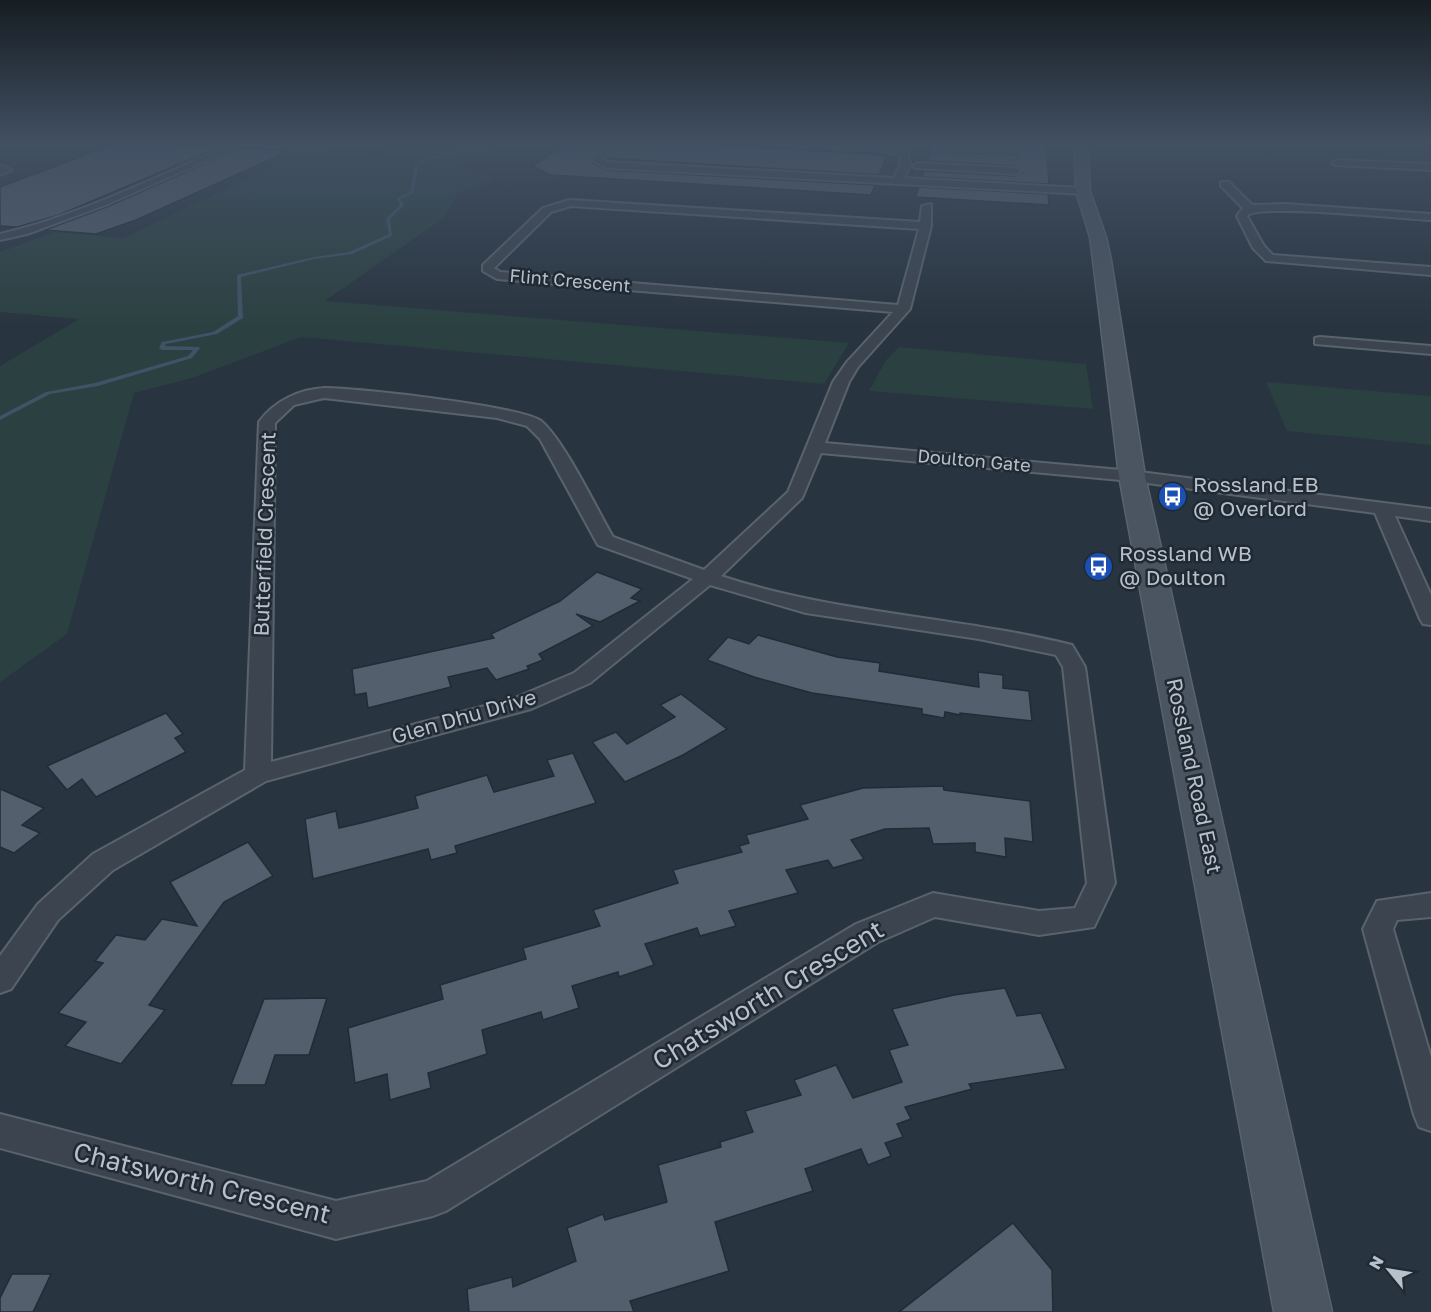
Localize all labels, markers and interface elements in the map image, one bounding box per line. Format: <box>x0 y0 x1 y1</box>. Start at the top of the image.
street label: Flint Crescent <box>509 264 631 296</box>
street label: Butterfield Crescent <box>247 431 281 637</box>
street label: Doulton Gate <box>917 444 1032 476</box>
place label: Rossland EB @ Overlord <box>1193 471 1318 521</box>
bus stop icon: Rossland EB @ Overlord <box>1156 481 1188 513</box>
place label: Rossland WB @ Doulton <box>1119 540 1252 590</box>
bus stop icon: Rossland WB @ Doulton <box>1082 550 1114 582</box>
street label: Rossland Road East <box>1162 676 1228 876</box>
street label: Glen Dhu Drive <box>388 683 539 749</box>
street label: Chatsworth Crescent <box>647 913 889 1076</box>
street label: Chatsworth Crescent <box>70 1136 334 1229</box>
north arrow <box>1359 1240 1419 1300</box>
text: N <box>1364 1252 1388 1273</box>

